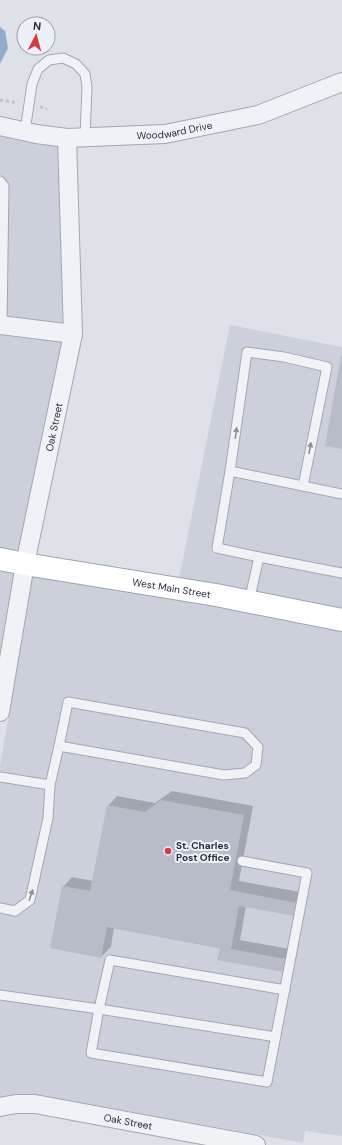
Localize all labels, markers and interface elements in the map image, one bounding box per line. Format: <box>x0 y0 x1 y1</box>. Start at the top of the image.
north arrow <box>16 16 56 56</box>
text: N <box>32 19 42 33</box>
street label: Woodward Drive <box>136 118 214 142</box>
street label: Oak Street <box>42 402 65 453</box>
one-way arrow <box>233 427 239 439</box>
one-way arrow <box>308 442 314 454</box>
street label: West Main Street <box>131 575 212 601</box>
place label: St. Charles Post Office <box>176 839 230 864</box>
marker: St. Charles Post Office <box>163 846 173 856</box>
one-way arrow <box>28 889 34 901</box>
street label: Oak Street <box>103 1110 154 1132</box>

